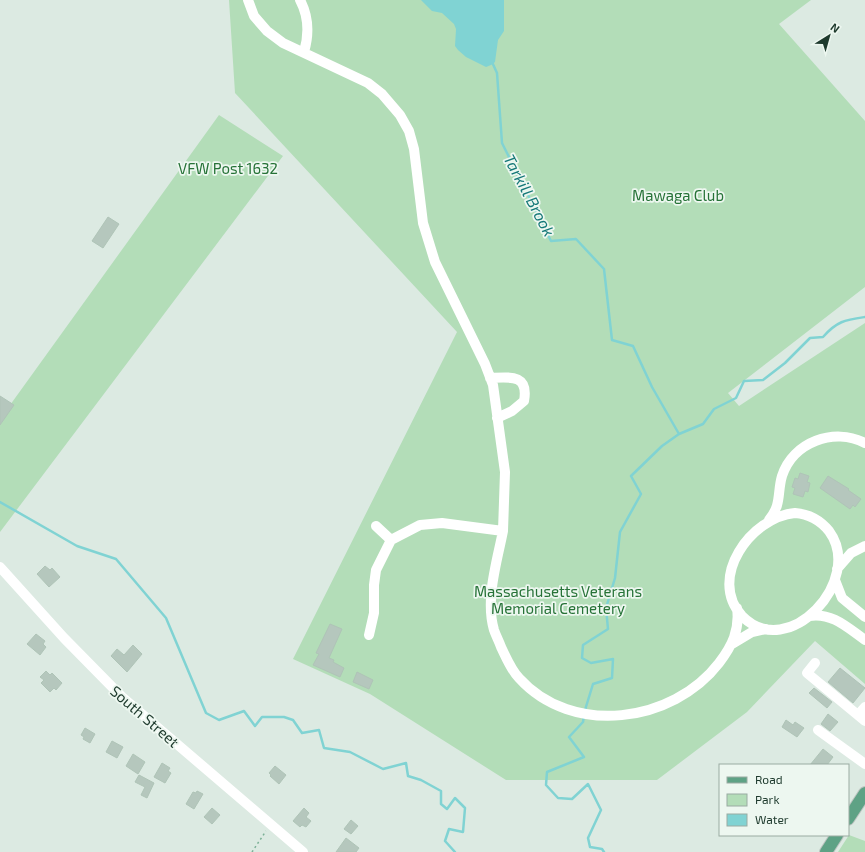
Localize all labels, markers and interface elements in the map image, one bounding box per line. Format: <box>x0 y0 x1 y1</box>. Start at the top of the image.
north arrow <box>809 16 849 56</box>
text: N <box>828 20 842 35</box>
water label: Tarkill Brook <box>500 151 560 239</box>
park label: VFW Post 1632 <box>178 159 278 177</box>
park label: Mawaga Club <box>632 186 724 204</box>
park label: Massachusetts Veterans Memorial Cemetery <box>474 582 642 617</box>
street label: South Street <box>107 681 183 751</box>
legend <box>719 764 849 836</box>
text: Road <box>755 772 783 786</box>
text: Park <box>755 792 780 806</box>
text: Water <box>755 812 789 826</box>

